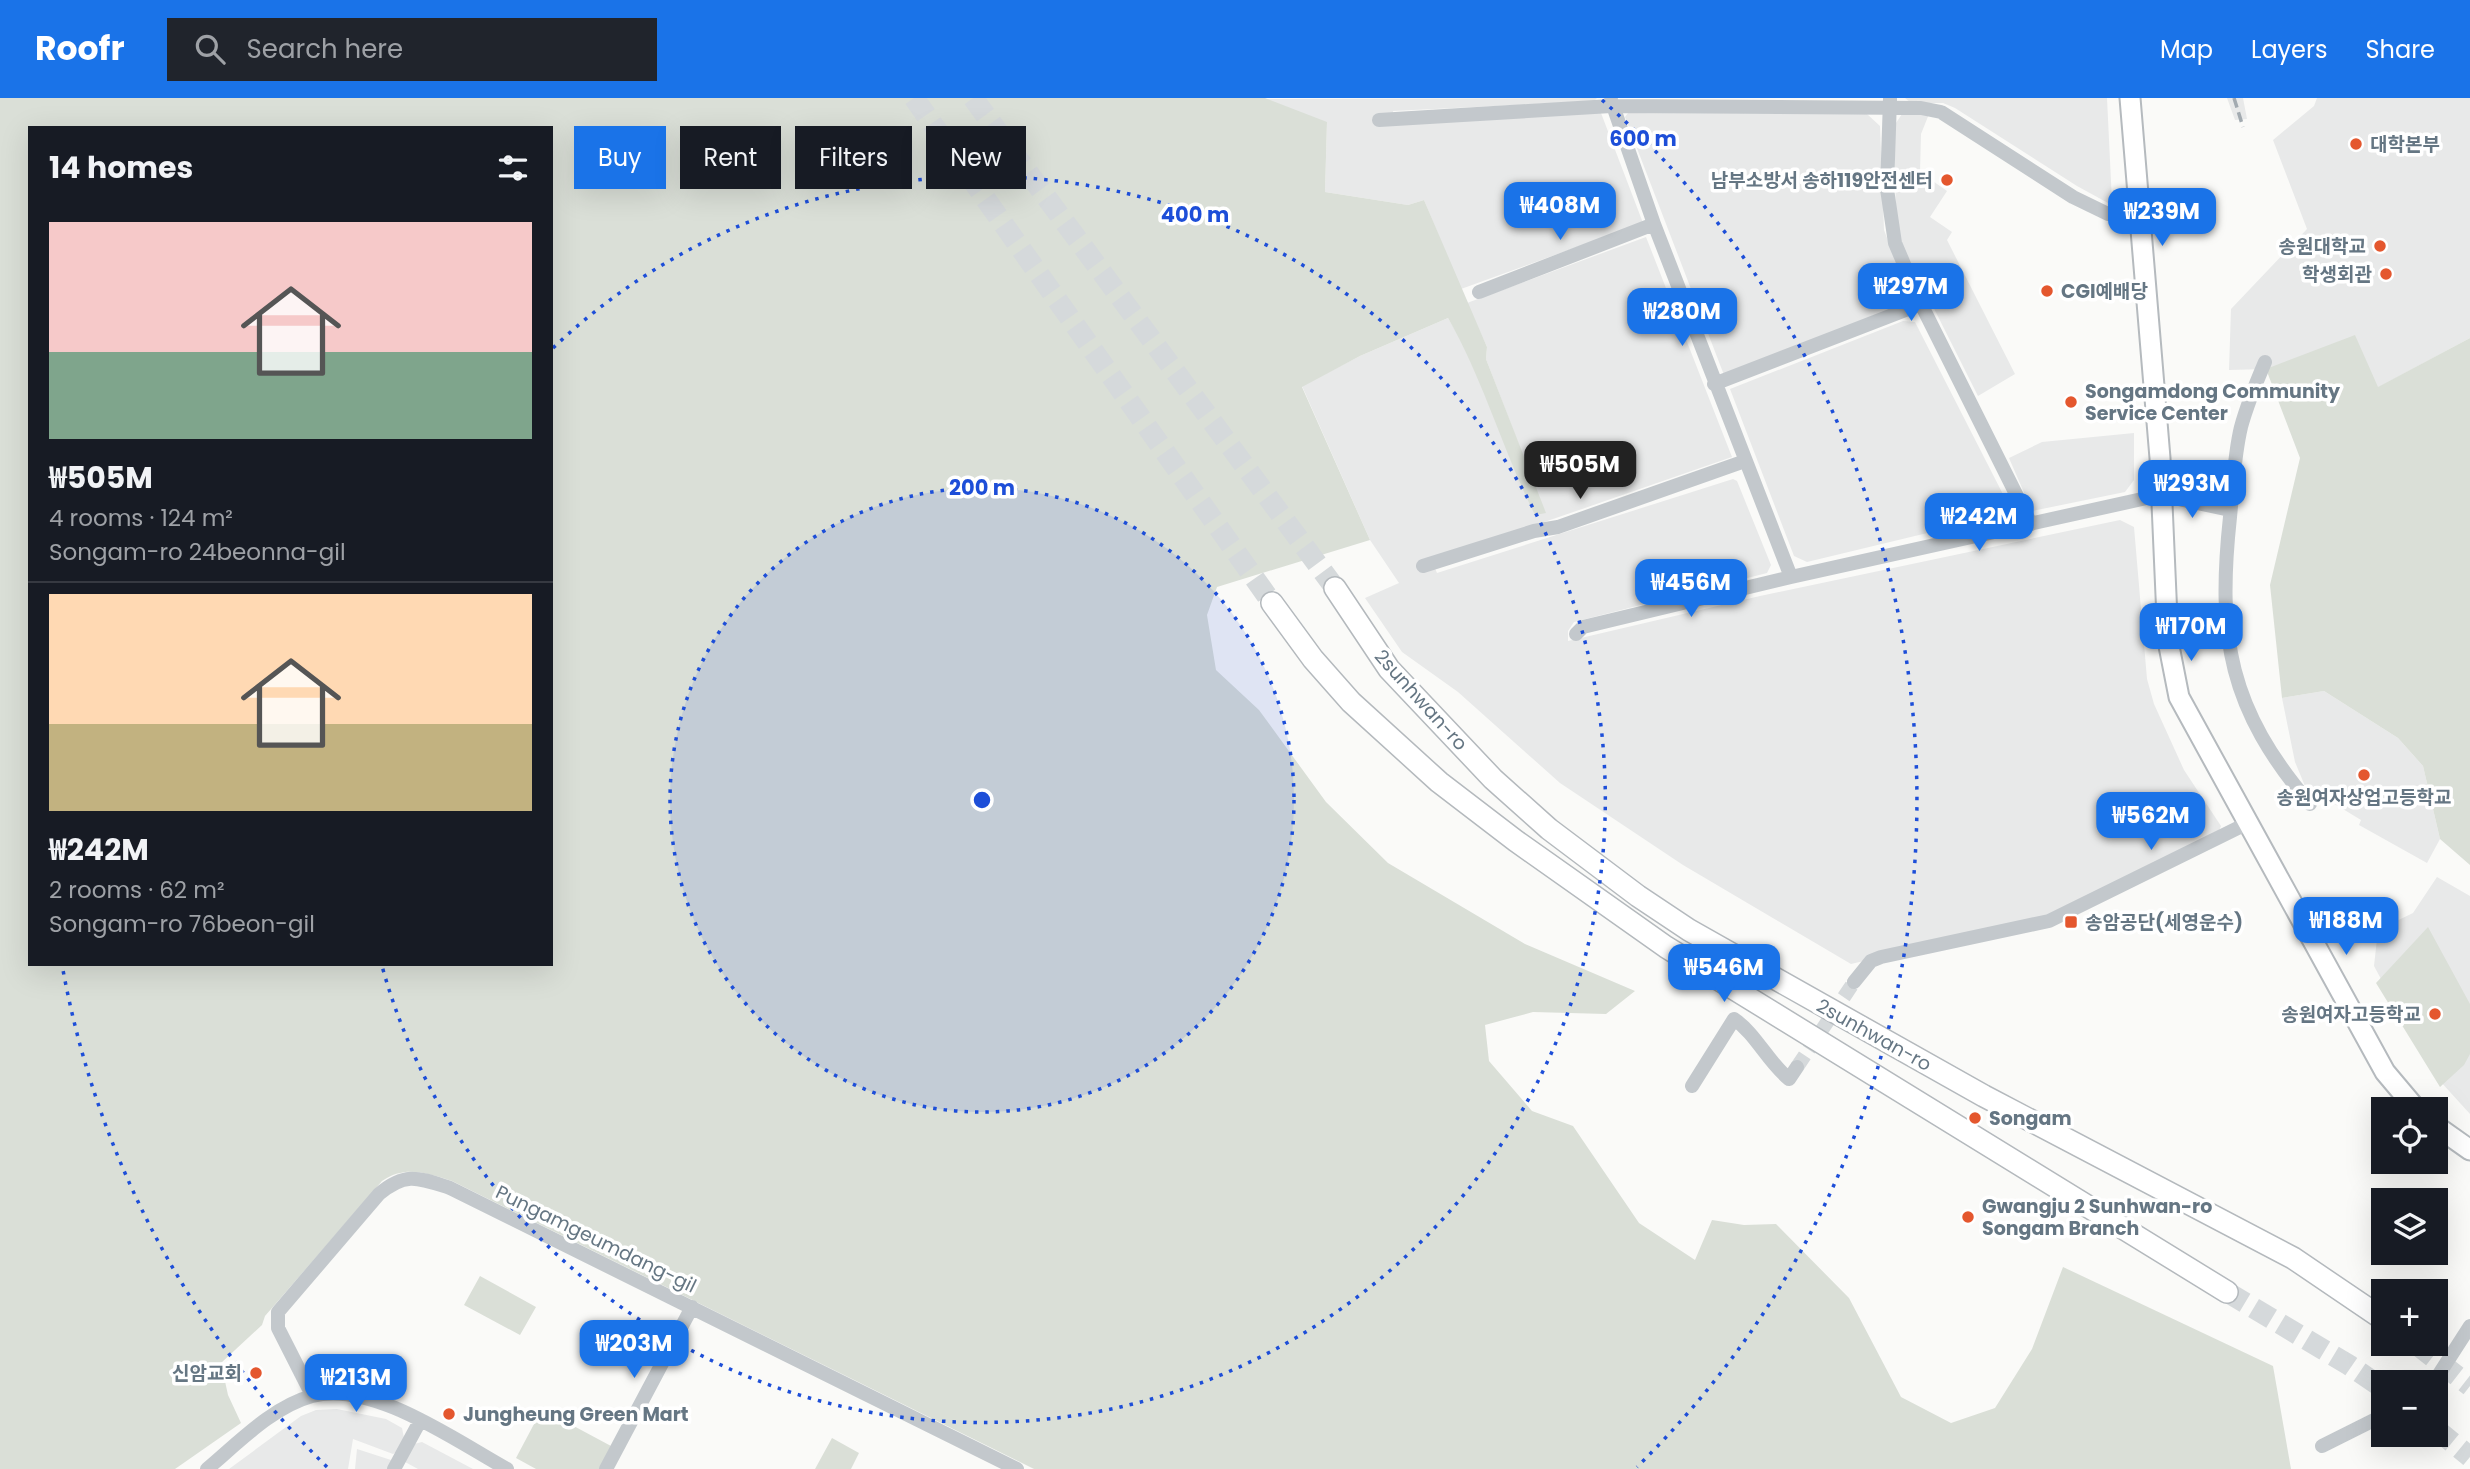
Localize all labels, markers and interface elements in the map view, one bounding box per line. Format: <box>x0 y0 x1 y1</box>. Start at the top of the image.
search box <box>167 18 657 81</box>
text: Roofr <box>35 25 125 72</box>
icon: search <box>191 30 229 68</box>
text: Search here <box>247 31 403 67</box>
text: Map <box>2160 33 2213 66</box>
text: Layers <box>2251 33 2327 66</box>
text: Share <box>2365 33 2435 66</box>
text: 600 m <box>1609 124 1677 153</box>
chip: Buy <box>574 126 666 189</box>
chip: Rent <box>680 126 781 189</box>
chip: Filters <box>795 126 912 189</box>
chip: New <box>926 126 1026 189</box>
place label: 대학본부 <box>2370 131 2440 158</box>
marker: 대학본부 <box>2348 136 2364 152</box>
text: 14 homes <box>49 146 193 189</box>
icon: filters <box>494 149 532 187</box>
place label: 남부소방서 송하119안전센터 <box>1711 167 1933 194</box>
marker: 남부소방서 송하119안전센터 <box>1939 172 1955 188</box>
pin: ₩408M <box>1511 183 1609 242</box>
pin: ₩239M <box>2113 188 2211 248</box>
text: ₩408M <box>1520 189 1600 221</box>
text: ₩239M <box>2124 195 2200 227</box>
text: 400 m <box>1161 200 1229 229</box>
place label: 송원대학교 <box>2279 233 2366 260</box>
marker: 송원대학교 <box>2372 238 2388 254</box>
place label: 학생회관 <box>2302 261 2373 288</box>
pin: ₩297M <box>1862 264 1960 323</box>
marker: 학생회관 <box>2378 266 2394 282</box>
icon: home <box>228 268 354 394</box>
text: ₩297M <box>1874 270 1948 302</box>
place label: CGI예배당 <box>2061 278 2149 305</box>
marker: CGI예배당 <box>2039 283 2055 299</box>
pin: ₩280M <box>1633 288 1731 348</box>
text: ₩280M <box>1643 295 1721 327</box>
place label: Songamdong Community Service Center <box>2085 378 2341 427</box>
marker: Songamdong Community Service Center <box>2063 394 2079 410</box>
pin: ₩505M <box>1531 442 1629 501</box>
text: ₩505M <box>1540 448 1620 480</box>
text: ₩505M <box>49 456 153 499</box>
pin: ₩293M <box>2143 460 2241 520</box>
text: ₩293M <box>2154 467 2230 499</box>
text: 200 m <box>949 473 1015 502</box>
pin: ₩242M <box>1930 494 2028 553</box>
text: ₩242M <box>1941 500 2017 532</box>
text: 4 rooms · 124 m² <box>49 502 233 534</box>
text: Songam-ro 24beonna-gil <box>49 536 346 568</box>
pin: ₩456M <box>1642 560 1740 619</box>
text: ₩456M <box>1651 566 1731 598</box>
pin: ₩170M <box>2142 603 2240 663</box>
text: ₩170M <box>2156 610 2226 642</box>
icon: home <box>228 640 354 766</box>
street label: 2sunhwan-ro <box>1368 644 1474 756</box>
marker: 송원여자상업고등학교 <box>2356 767 2372 783</box>
place label: 송원여자상업고등학교 <box>2277 784 2451 811</box>
centre of rings <box>970 788 994 812</box>
pin: ₩562M <box>2102 792 2200 852</box>
text: ₩562M <box>2112 799 2190 831</box>
text: ₩242M <box>49 828 149 871</box>
text: 2 rooms · 62 m² <box>49 874 225 906</box>
pin: ₩188M <box>2297 898 2395 957</box>
text: ₩188M <box>2309 904 2383 936</box>
text: Songam-ro 76beon-gil <box>49 908 315 940</box>
place label: 송암공단(세영운수) <box>2085 909 2243 936</box>
marker: 송암공단(세영운수) <box>2063 914 2079 930</box>
pin: ₩546M <box>1675 944 1773 1004</box>
text: ₩546M <box>1684 951 1764 983</box>
street label: 2sunhwan-ro <box>1812 992 1936 1078</box>
place label: 송원여자고등학교 <box>2281 1001 2421 1028</box>
marker: 송원여자고등학교 <box>2427 1006 2443 1022</box>
map controls <box>2371 1097 2448 1447</box>
button: locate <box>2371 1097 2448 1174</box>
place label: Songam <box>1989 1105 2072 1132</box>
marker: Songam <box>1967 1110 1983 1126</box>
street label: Pungamgeumdang-gil <box>491 1179 701 1299</box>
button: layers <box>2371 1188 2448 1265</box>
place label: Gwangju 2 Sunhwan-ro Songam Branch <box>1982 1193 2212 1242</box>
marker: Gwangju 2 Sunhwan-ro Songam Branch <box>1960 1209 1976 1225</box>
button: + <box>2371 1279 2448 1356</box>
pin: ₩203M <box>585 1320 683 1380</box>
text: ₩203M <box>596 1327 672 1359</box>
pin: ₩213M <box>307 1354 405 1414</box>
place label: 신암교회 <box>172 1360 242 1387</box>
text: ₩213M <box>321 1361 391 1393</box>
marker: 신암교회 <box>248 1365 264 1381</box>
button: − <box>2371 1370 2448 1447</box>
place label: Jungheung Green Mart <box>463 1401 689 1428</box>
marker: Jungheung Green Mart <box>441 1406 457 1422</box>

